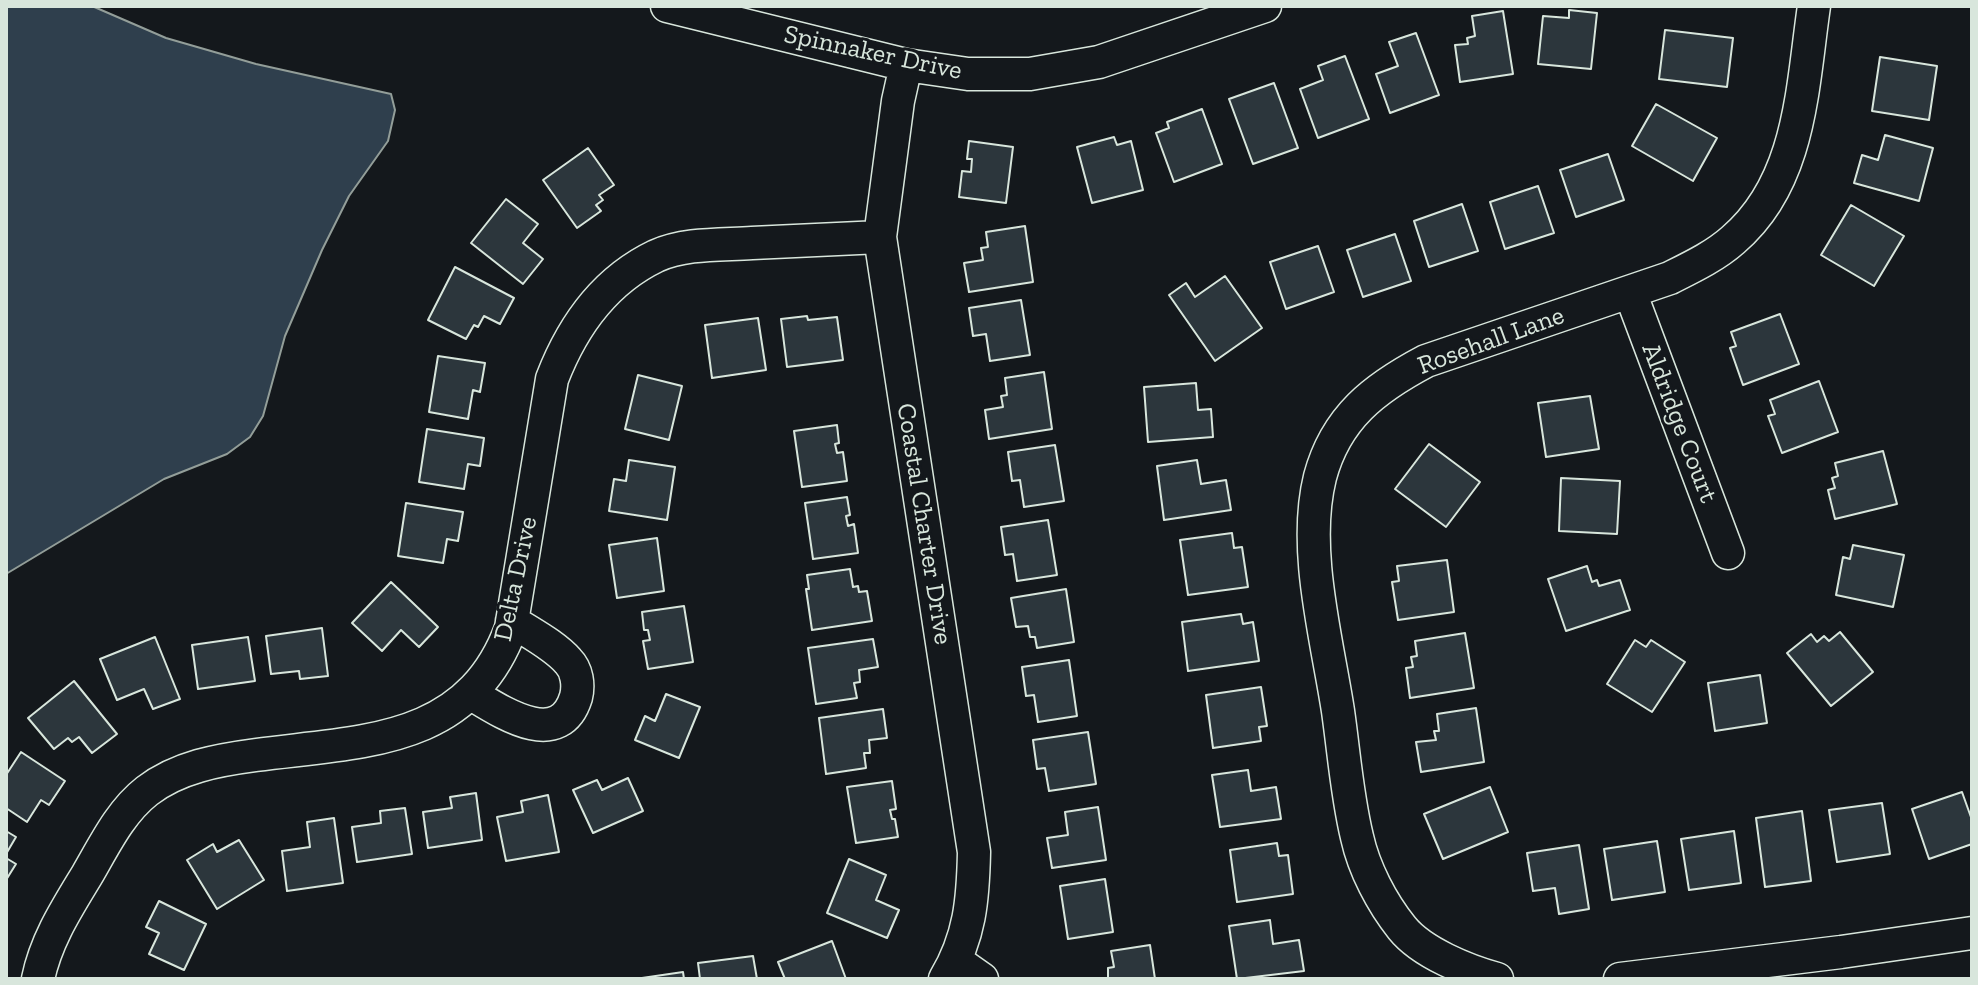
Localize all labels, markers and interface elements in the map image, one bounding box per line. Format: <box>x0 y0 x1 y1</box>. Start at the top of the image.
street label: Spinnaker Drive <box>781 19 965 87</box>
street label: Rosehall Lane <box>1414 300 1568 382</box>
street label: Aldridge Court <box>1634 339 1724 507</box>
street label: Coastal Charter Drive <box>890 401 958 647</box>
street label: Delta Drive <box>488 514 544 644</box>

